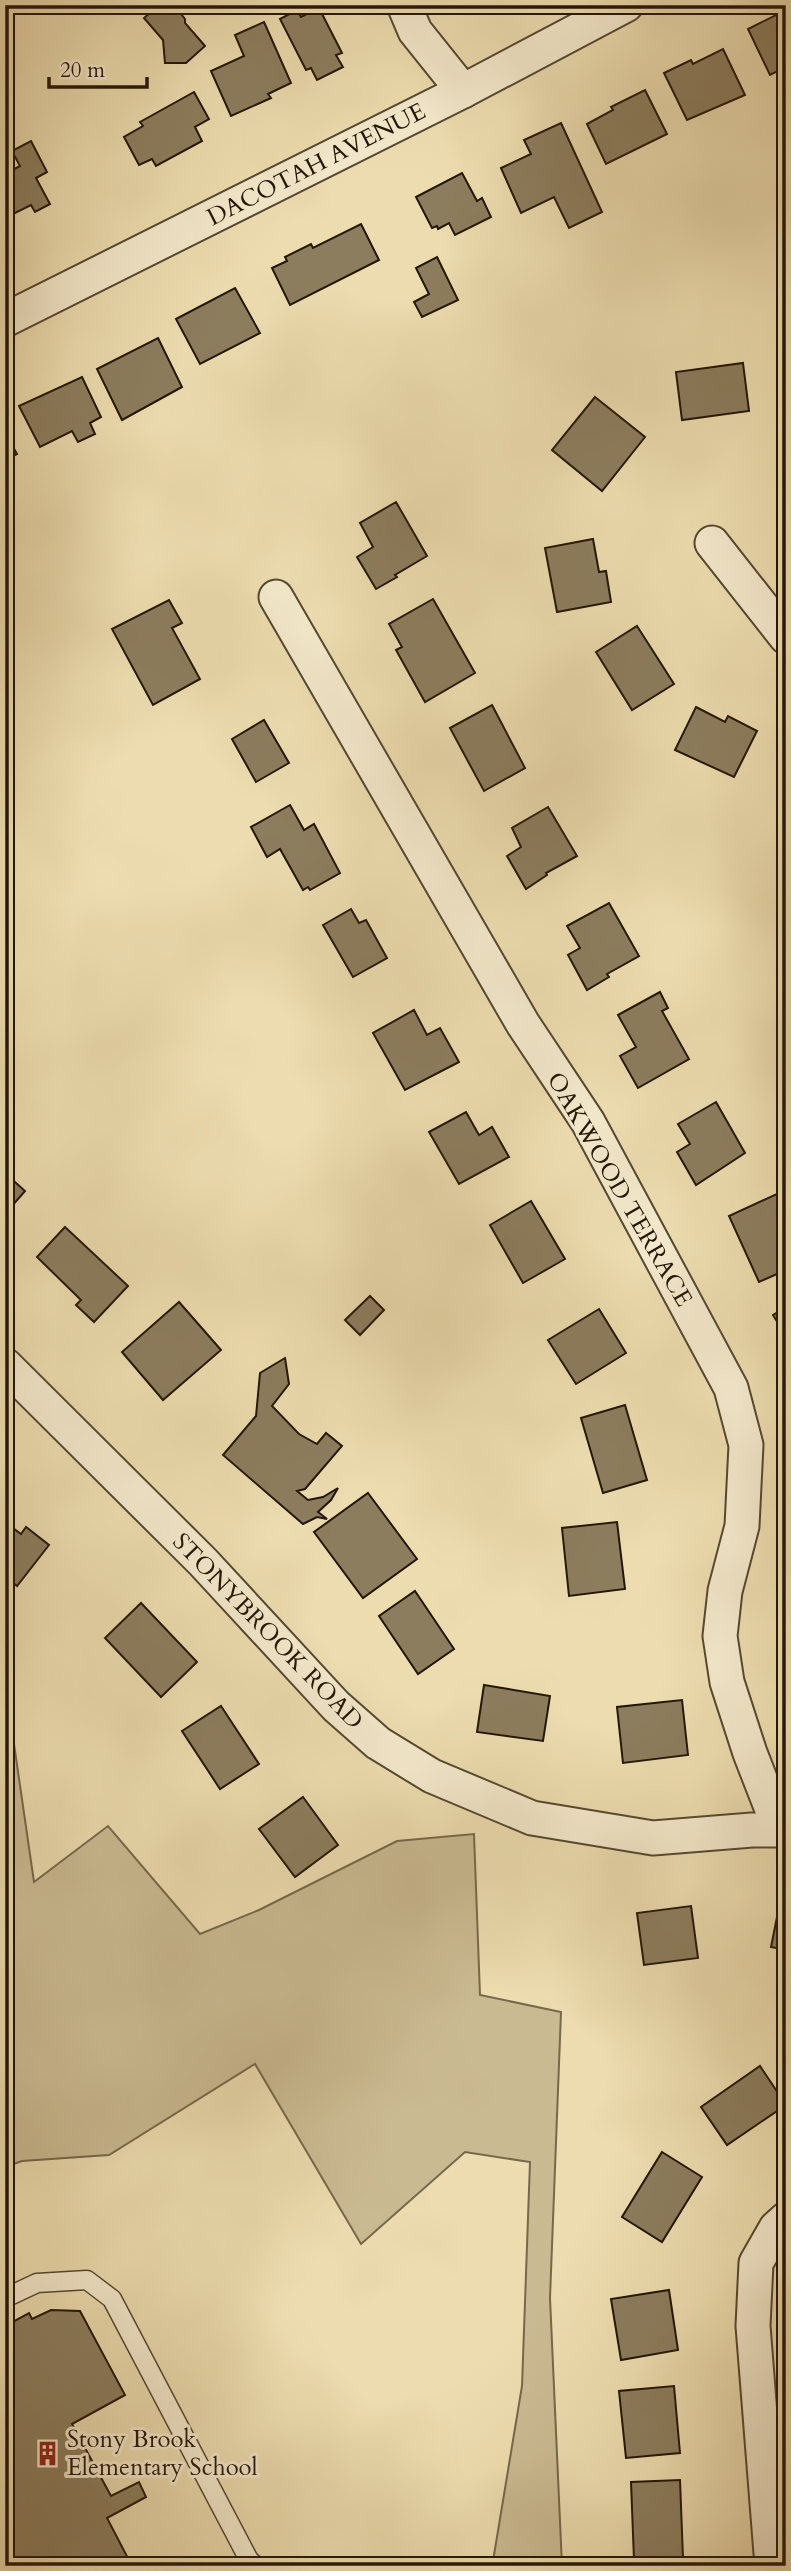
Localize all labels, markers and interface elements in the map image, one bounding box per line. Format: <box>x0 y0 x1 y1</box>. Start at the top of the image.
scale bar <box>49 46 147 90</box>
text: 20 m <box>60 56 105 85</box>
street label: DACOTAH AVENUE <box>201 95 431 234</box>
street label: OAKWOOD TERRACE <box>539 1066 700 1312</box>
street label: STONYBROOK ROAD <box>165 1526 370 1737</box>
place label: Stony Brook Elementary School <box>67 2423 258 2484</box>
building icon: Stony Brook Elementary School <box>33 2439 61 2467</box>

